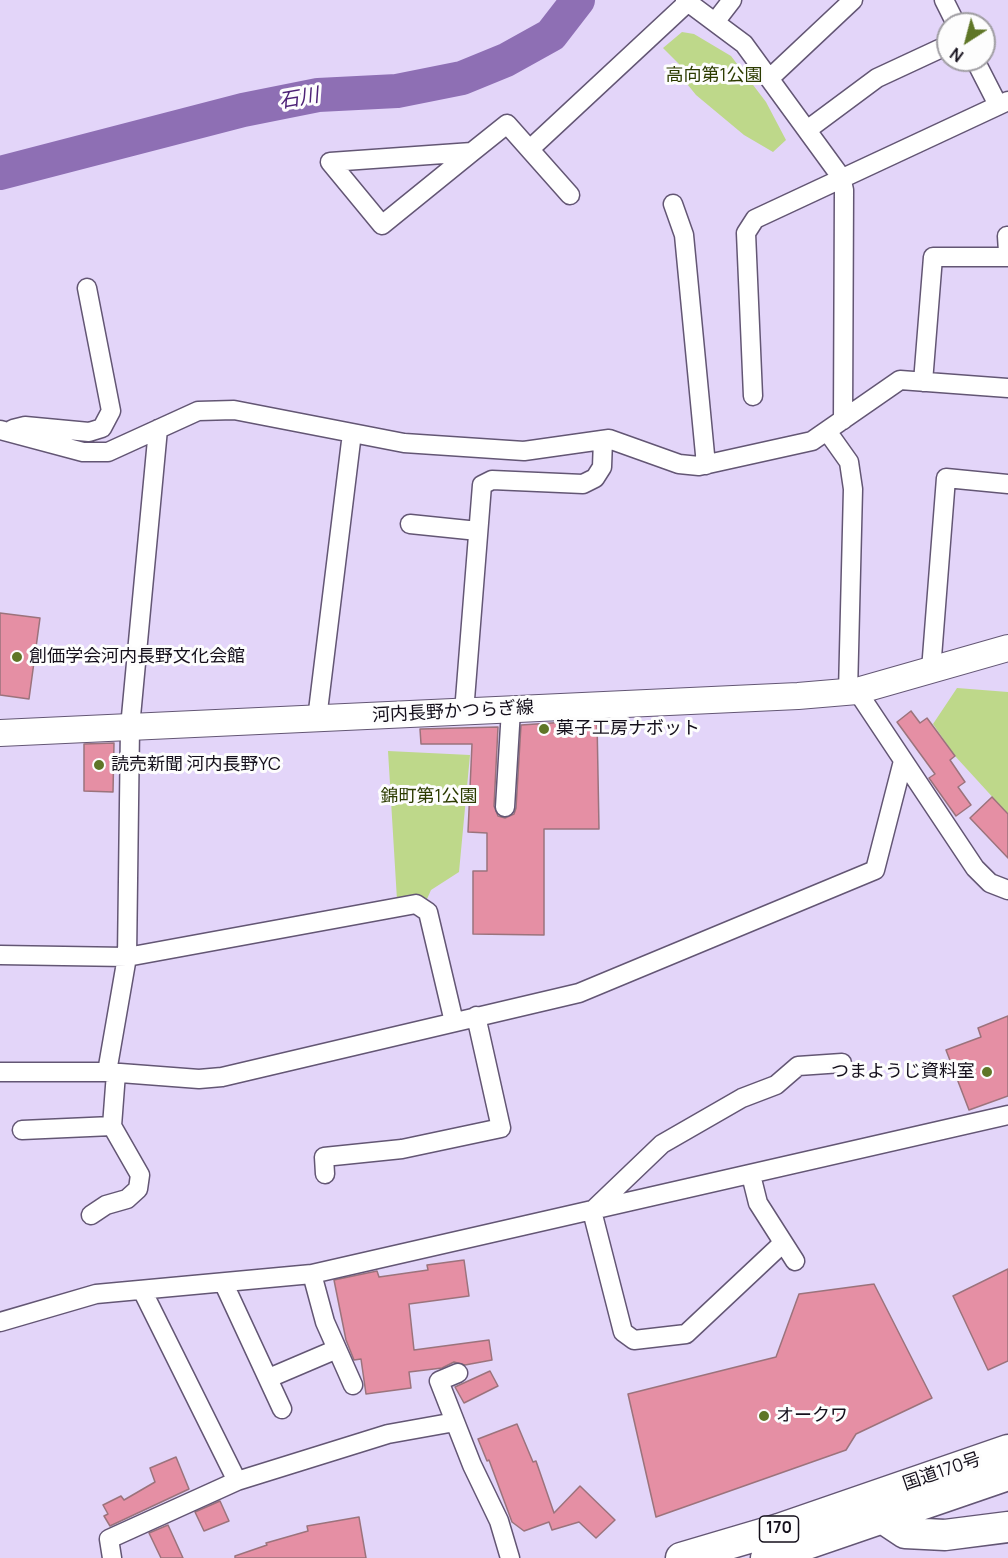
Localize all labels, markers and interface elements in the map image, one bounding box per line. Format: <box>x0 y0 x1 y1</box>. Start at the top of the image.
north arrow <box>936 12 996 72</box>
text: N <box>945 43 968 67</box>
park label: 高向第1公園 <box>665 65 763 87</box>
water label: 石川 <box>277 84 321 114</box>
place label: 創価学会河内長野文化会館 <box>29 646 245 668</box>
marker: 創価学会河内長野文化会館 <box>10 650 24 664</box>
street label: 河内長野かつらぎ線 <box>372 697 534 727</box>
place label: 菓子工房ナボット <box>556 718 700 740</box>
marker: 菓子工房ナボット <box>537 722 551 736</box>
place label: 読売新聞 河内長野YC <box>111 754 281 776</box>
marker: 読売新聞 河内長野YC <box>92 758 106 772</box>
park label: 錦町第1公園 <box>380 786 478 808</box>
place label: つまようじ資料室 <box>831 1061 975 1083</box>
marker: つまようじ資料室 <box>980 1065 994 1079</box>
place label: オークワ <box>776 1405 848 1427</box>
marker: オークワ <box>757 1409 771 1423</box>
street label: 国道170号 <box>900 1449 984 1495</box>
road number: 170 <box>760 1516 798 1542</box>

